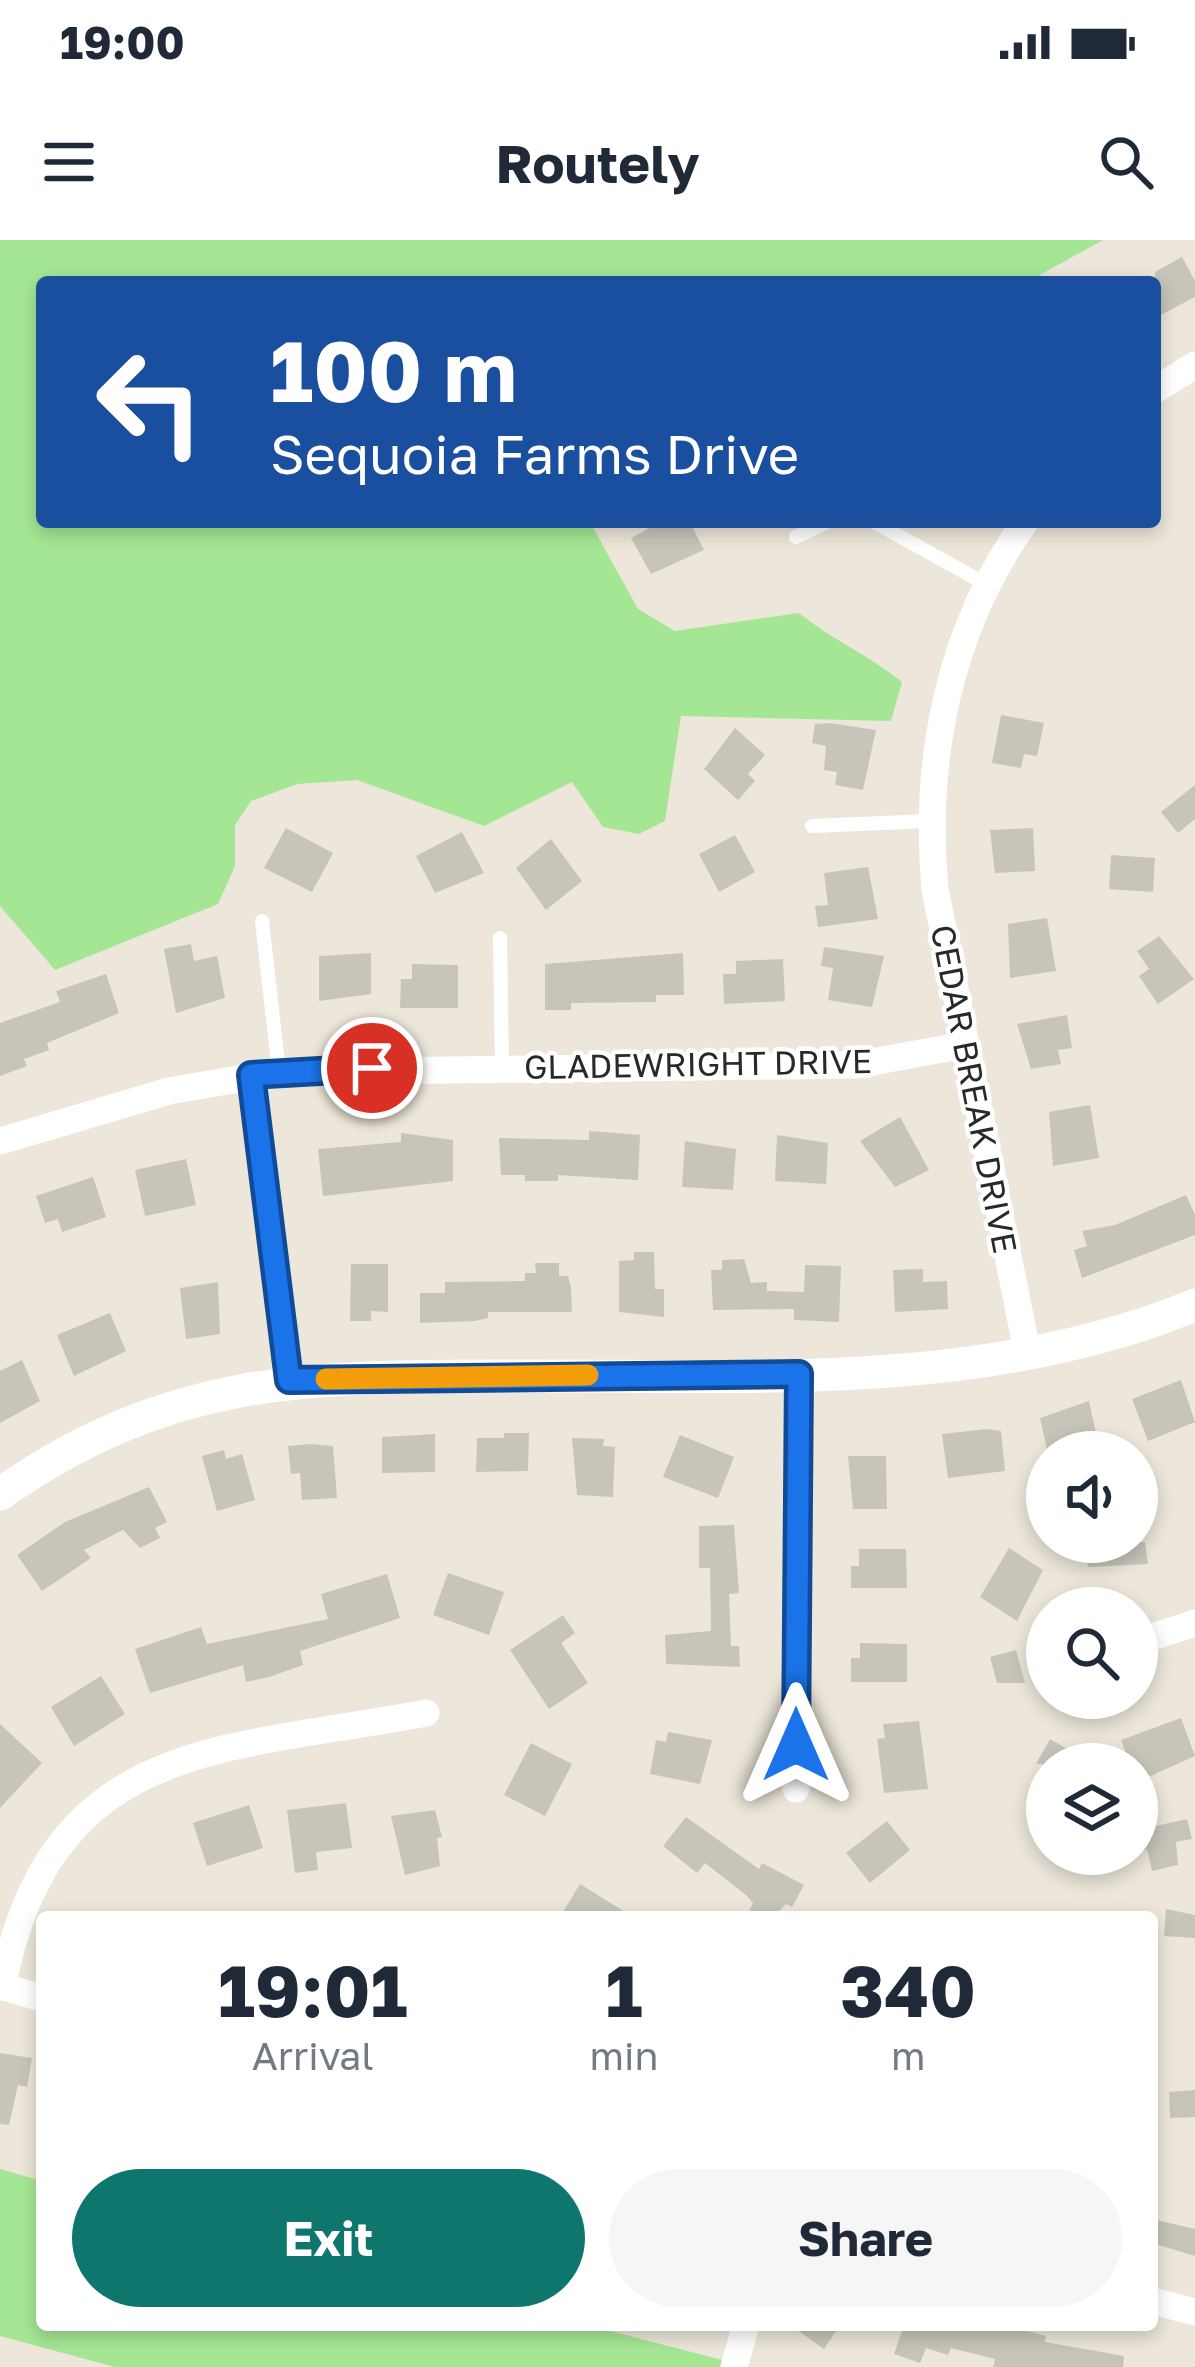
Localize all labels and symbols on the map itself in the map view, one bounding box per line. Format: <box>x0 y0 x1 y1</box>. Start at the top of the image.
street label: CEDAR BREAK DRIVE <box>924 921 1025 1256</box>
pin <box>321 1017 423 1119</box>
street label: GLADEWRIGHT DRIVE <box>524 1041 872 1086</box>
position arrow <box>733 1682 859 1808</box>

